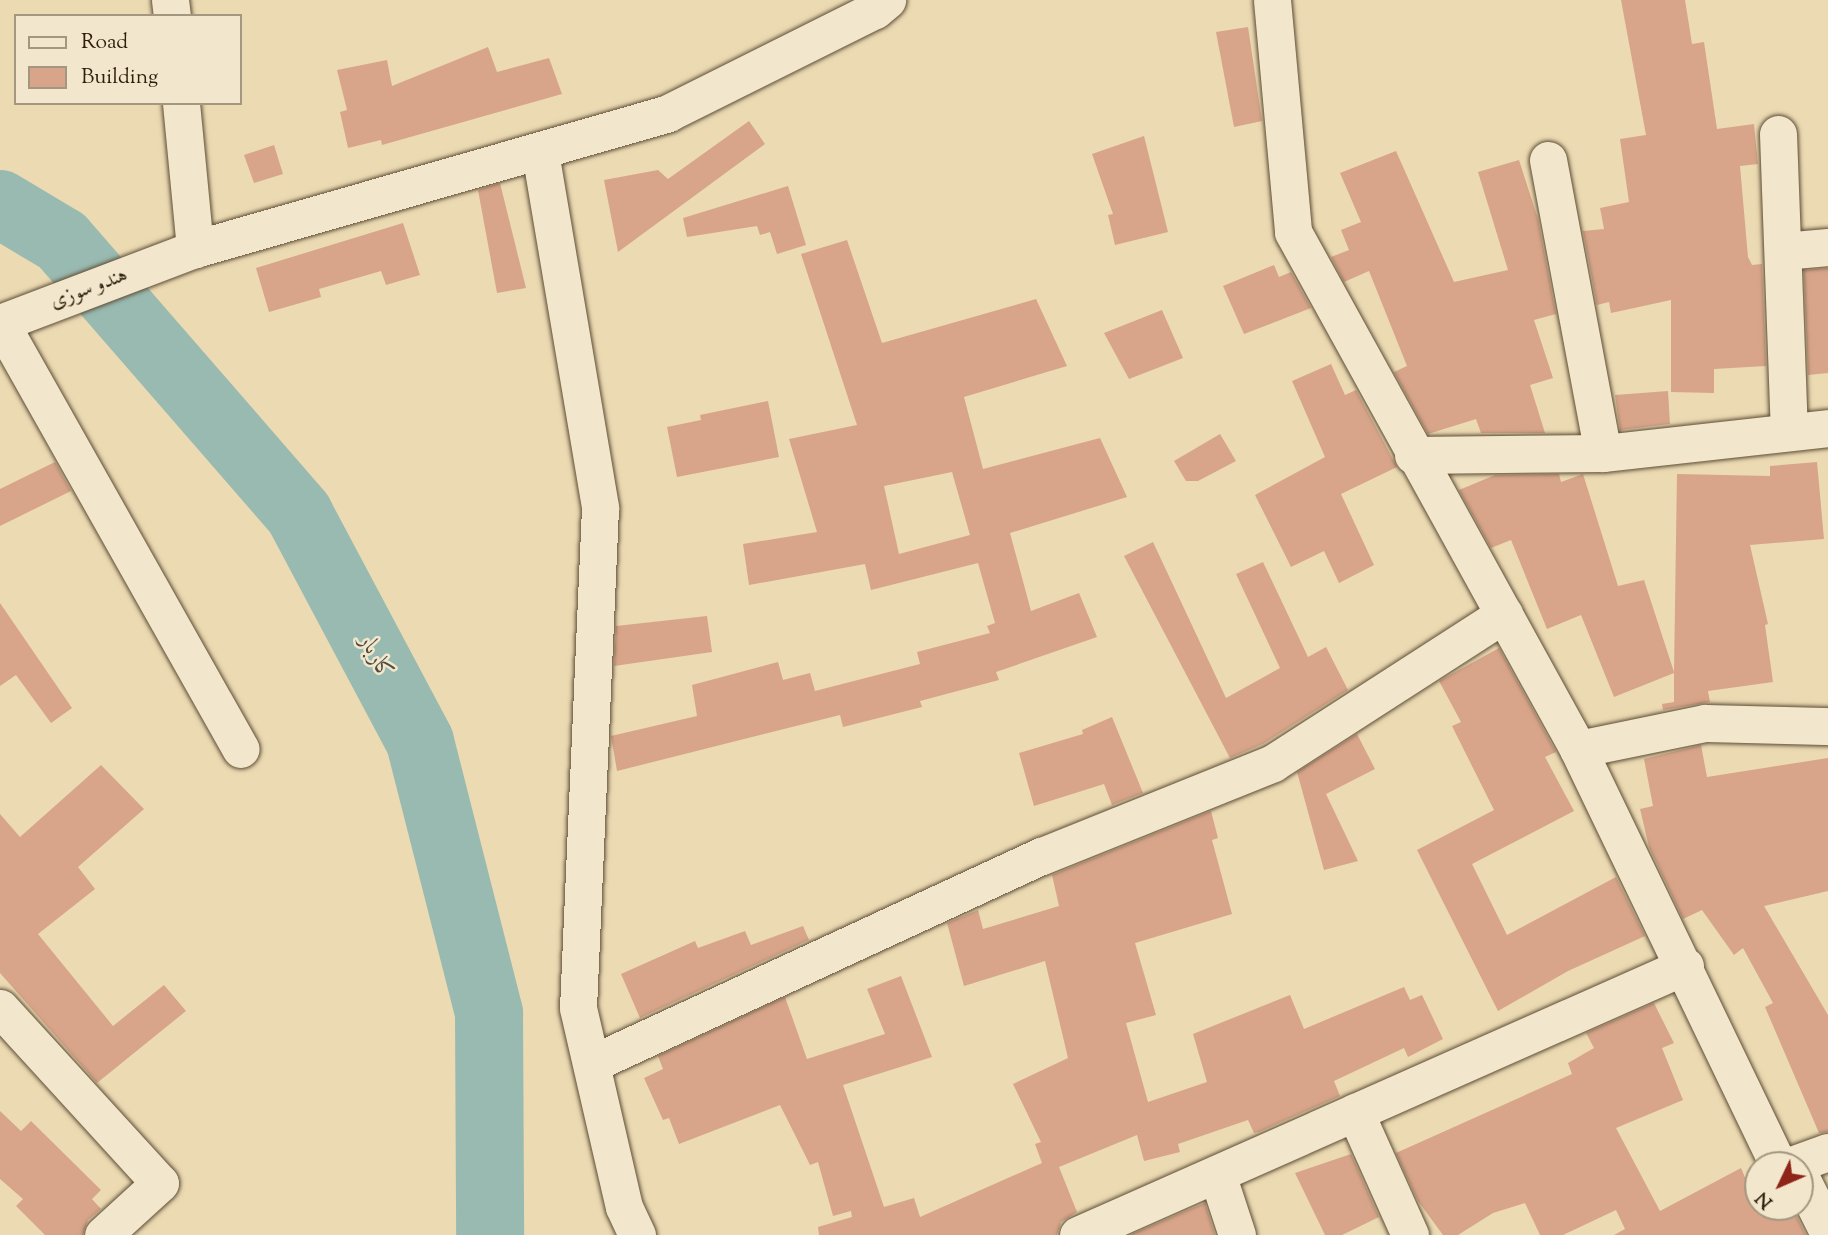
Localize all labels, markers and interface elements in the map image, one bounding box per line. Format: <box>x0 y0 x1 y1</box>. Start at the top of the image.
legend <box>14 14 242 105</box>
text: Road <box>81 28 128 58</box>
text: Building <box>81 63 158 93</box>
street label: هندو سوزی <box>47 263 131 315</box>
water label: کاربار <box>352 630 398 686</box>
north arrow <box>1744 1151 1814 1221</box>
text: N <box>1750 1185 1780 1214</box>

